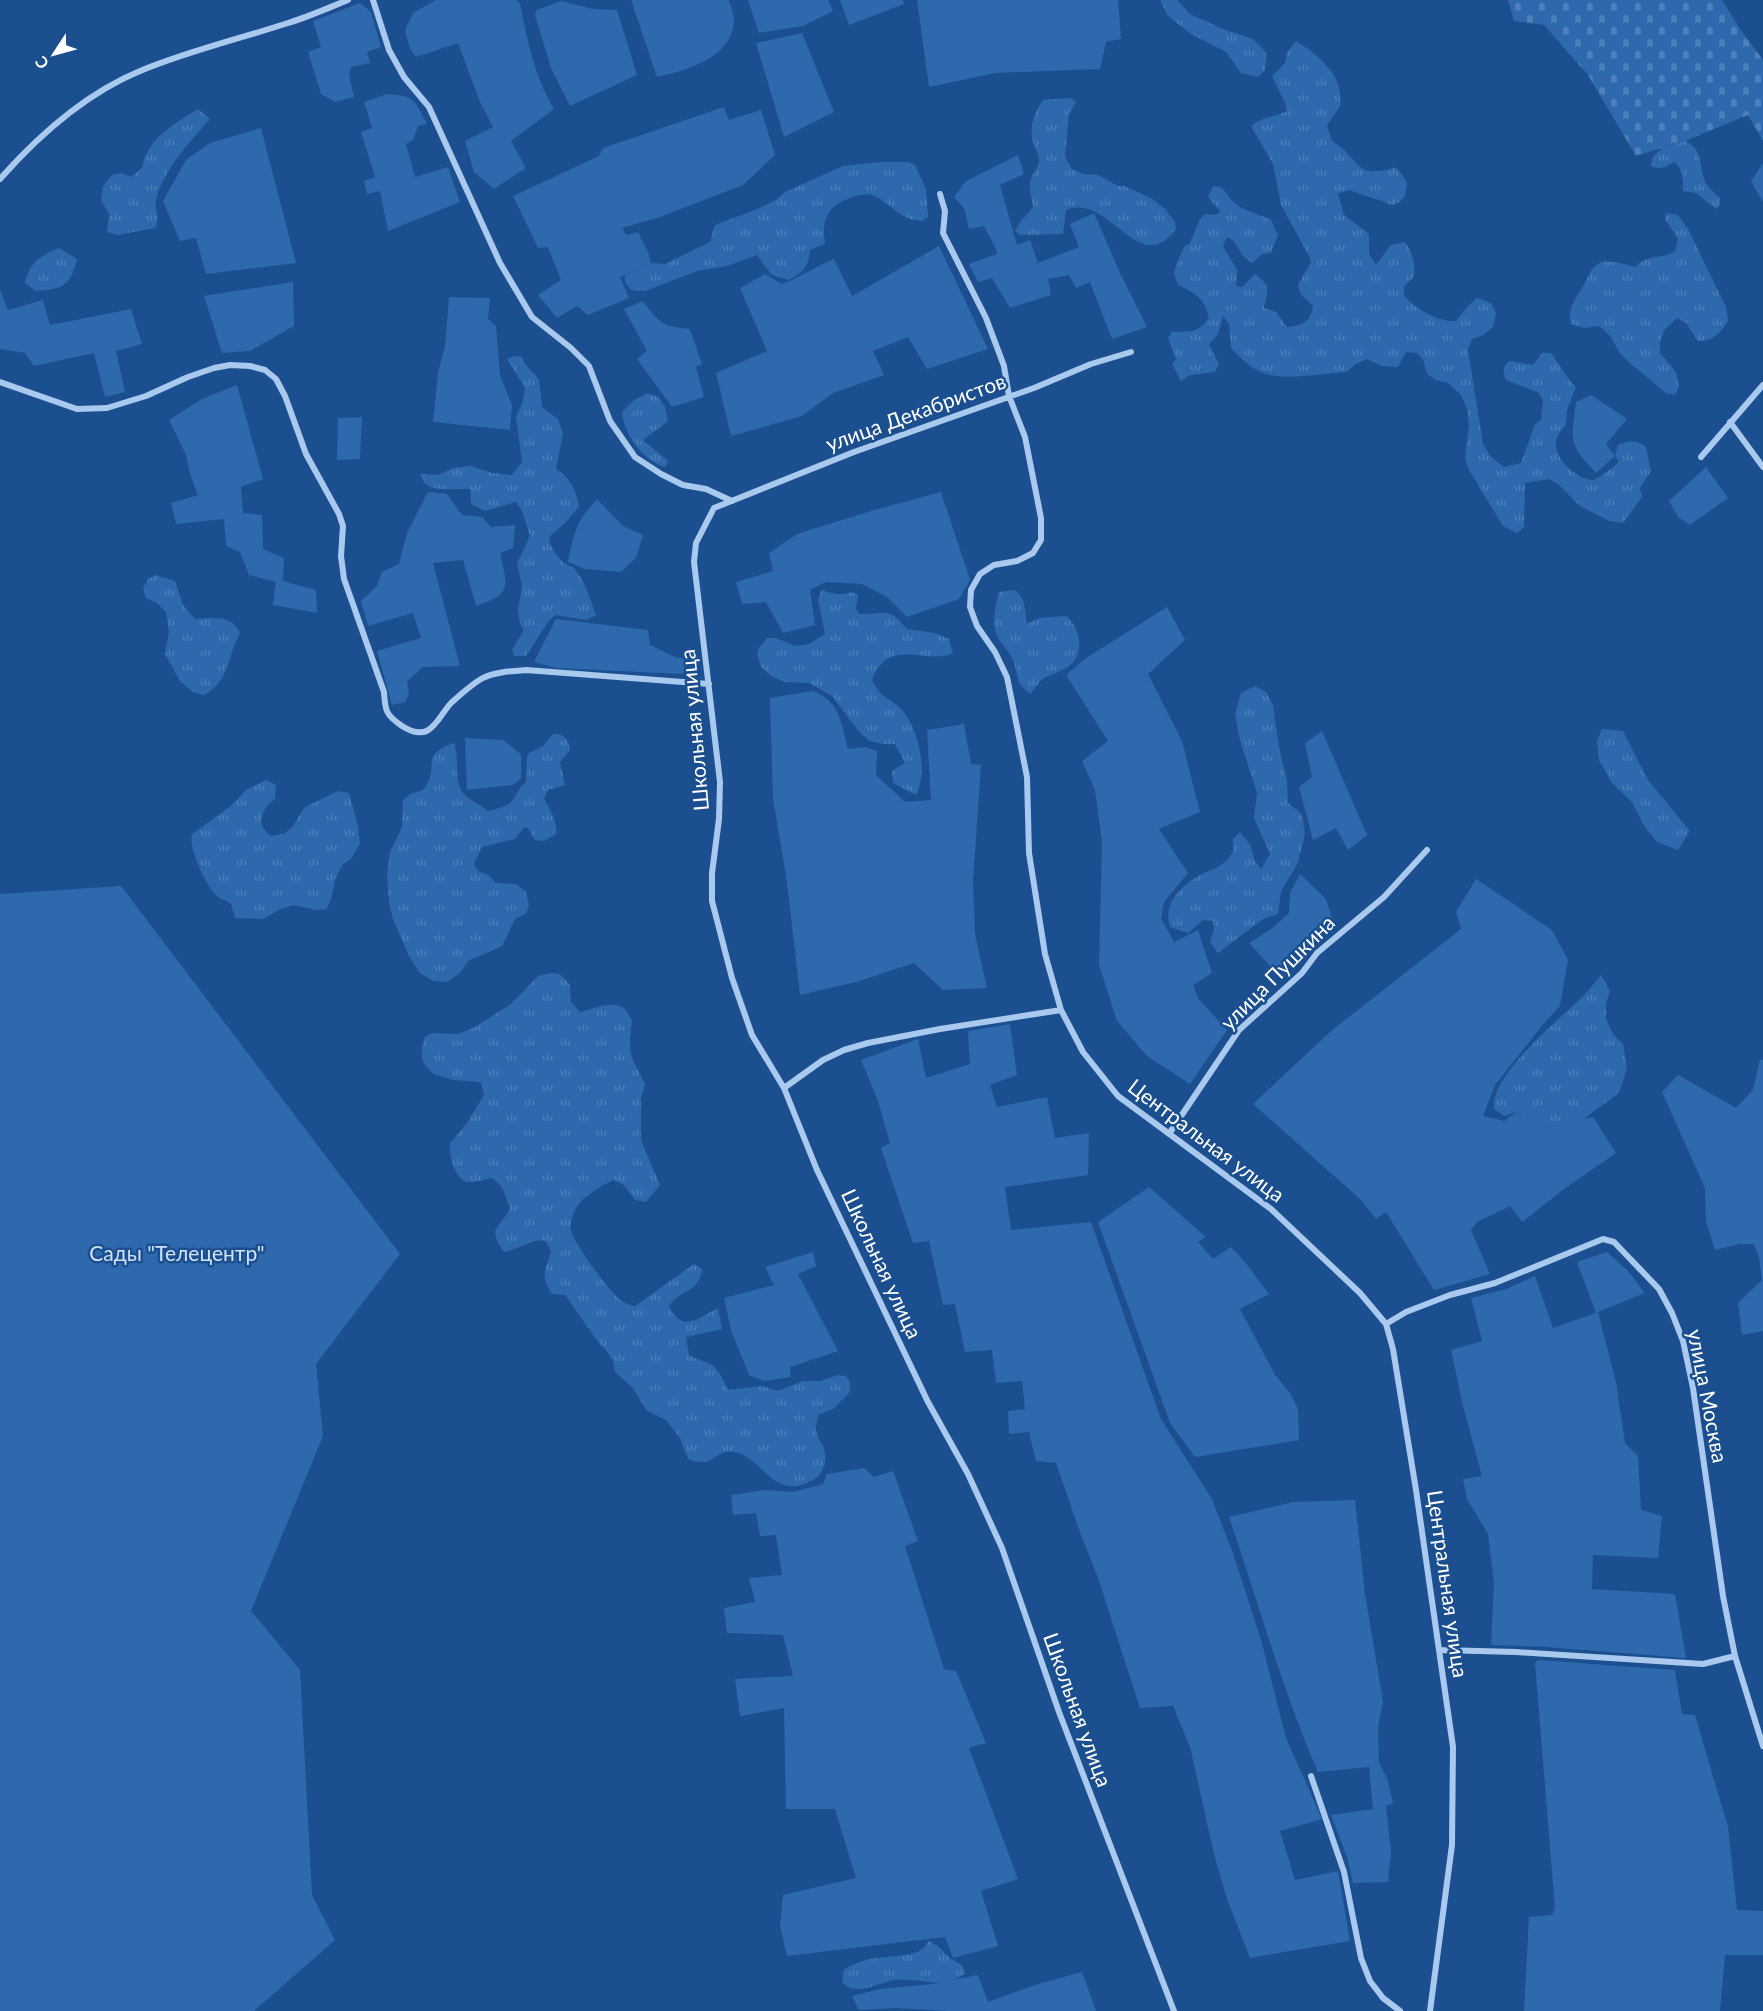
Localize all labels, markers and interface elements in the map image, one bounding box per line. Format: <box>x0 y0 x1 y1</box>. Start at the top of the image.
north arrow <box>24 24 84 84</box>
text: С <box>30 53 52 73</box>
street label: улица Декабристов <box>822 367 1009 456</box>
street label: Школьная улица <box>674 648 713 812</box>
street label: улица Пушкина <box>1215 910 1339 1034</box>
street label: Центральная улица <box>1124 1073 1290 1207</box>
street label: Школьная улица <box>837 1185 928 1342</box>
park label: Сады "Телецентр" <box>89 1240 265 1265</box>
street label: улица Москва <box>1683 1327 1734 1465</box>
street label: Центральная улица <box>1423 1488 1474 1679</box>
street label: Школьная улица <box>1039 1629 1118 1790</box>

